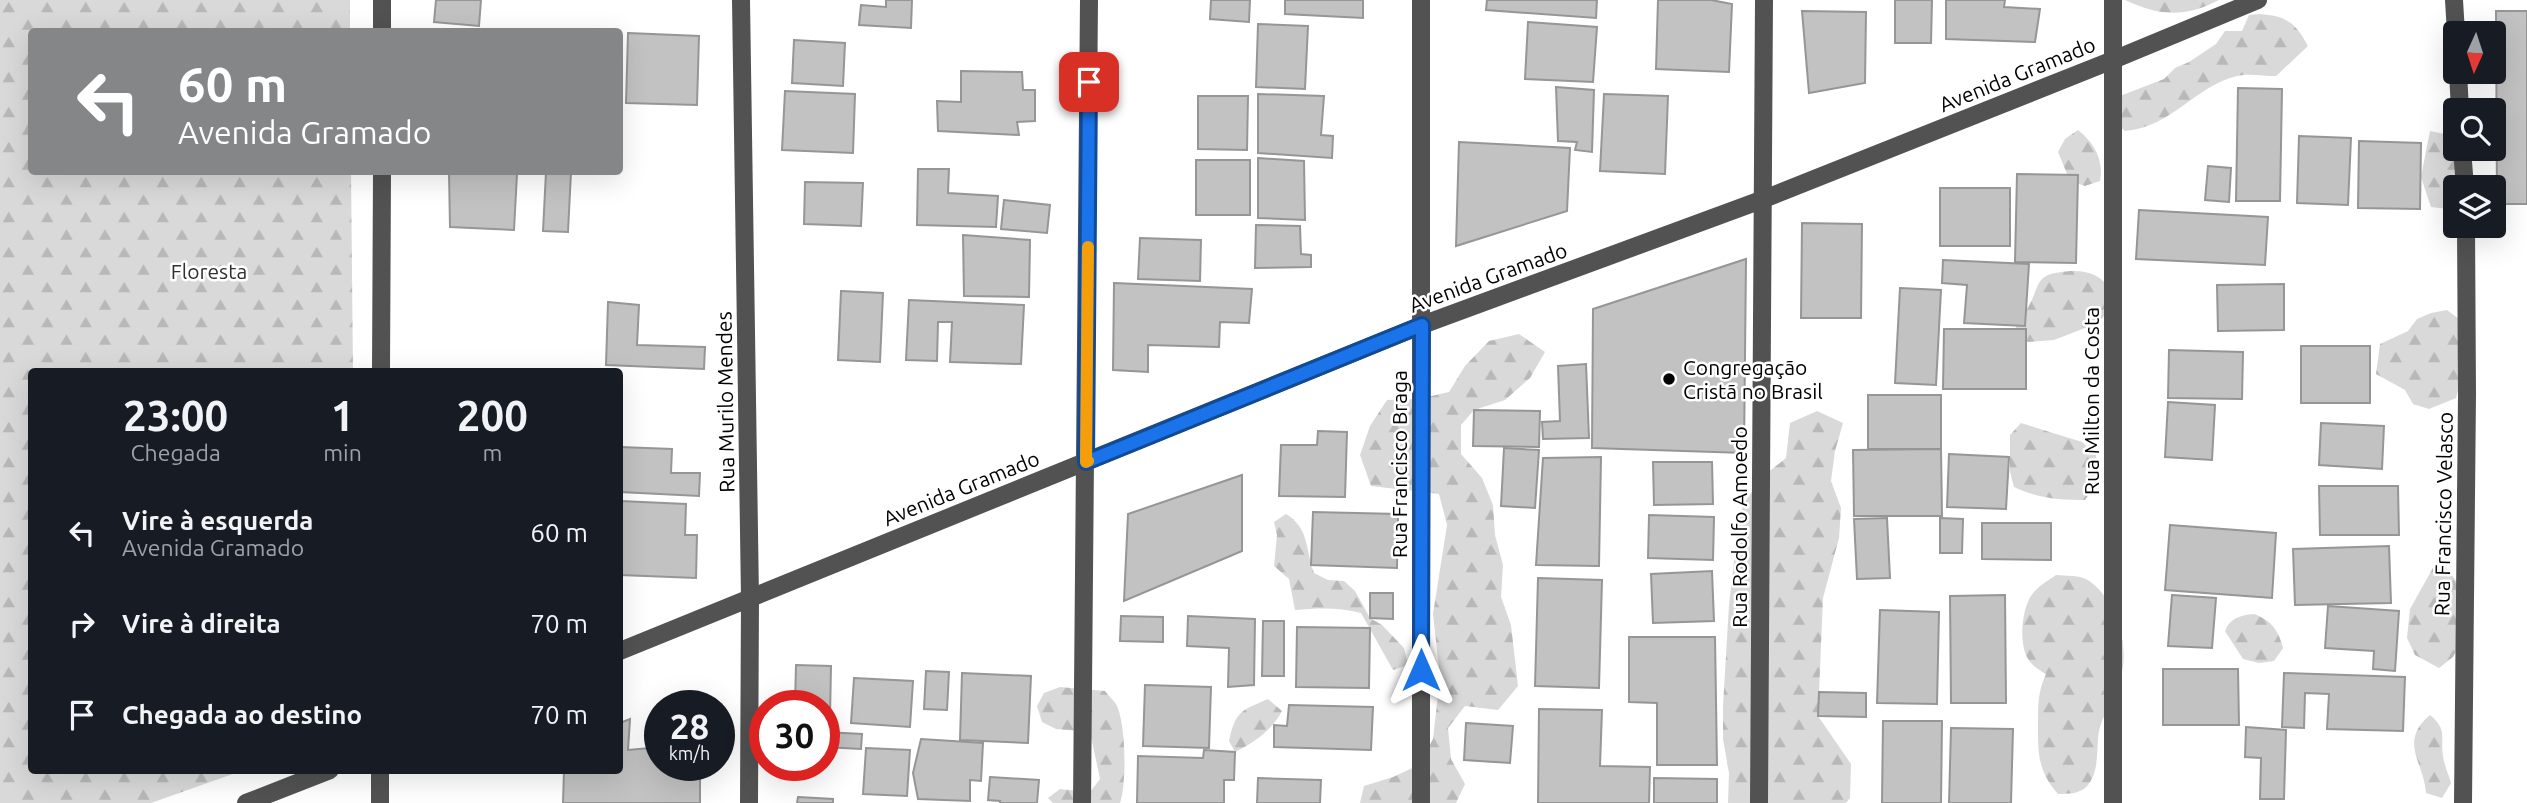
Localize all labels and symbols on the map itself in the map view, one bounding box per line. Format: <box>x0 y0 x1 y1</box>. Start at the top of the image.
north arrow <box>2443 21 2506 84</box>
street label: Avenida Gramado <box>1935 32 2099 116</box>
pin <box>1059 52 1119 112</box>
street label: Avenida Gramado <box>1406 237 1570 317</box>
park label: Floresta <box>171 259 247 283</box>
street label: Rua Milton da Costa <box>2079 307 2103 495</box>
street label: Rua Murilo Mendes <box>711 311 739 493</box>
place label: Congregação Cristã no Brasil <box>1683 355 1823 403</box>
street label: Rua Francisco Braga <box>1387 370 1411 558</box>
marker: Congregação Cristã no Brasil <box>1661 371 1677 387</box>
street label: Rua Francisco Velasco <box>2429 412 2457 616</box>
street label: Rua Rodolfo Amoedo <box>1727 426 1751 628</box>
street label: Avenida Gramado <box>879 446 1043 530</box>
position arrow <box>1384 633 1458 707</box>
speed limit sign: 30 <box>749 690 840 781</box>

